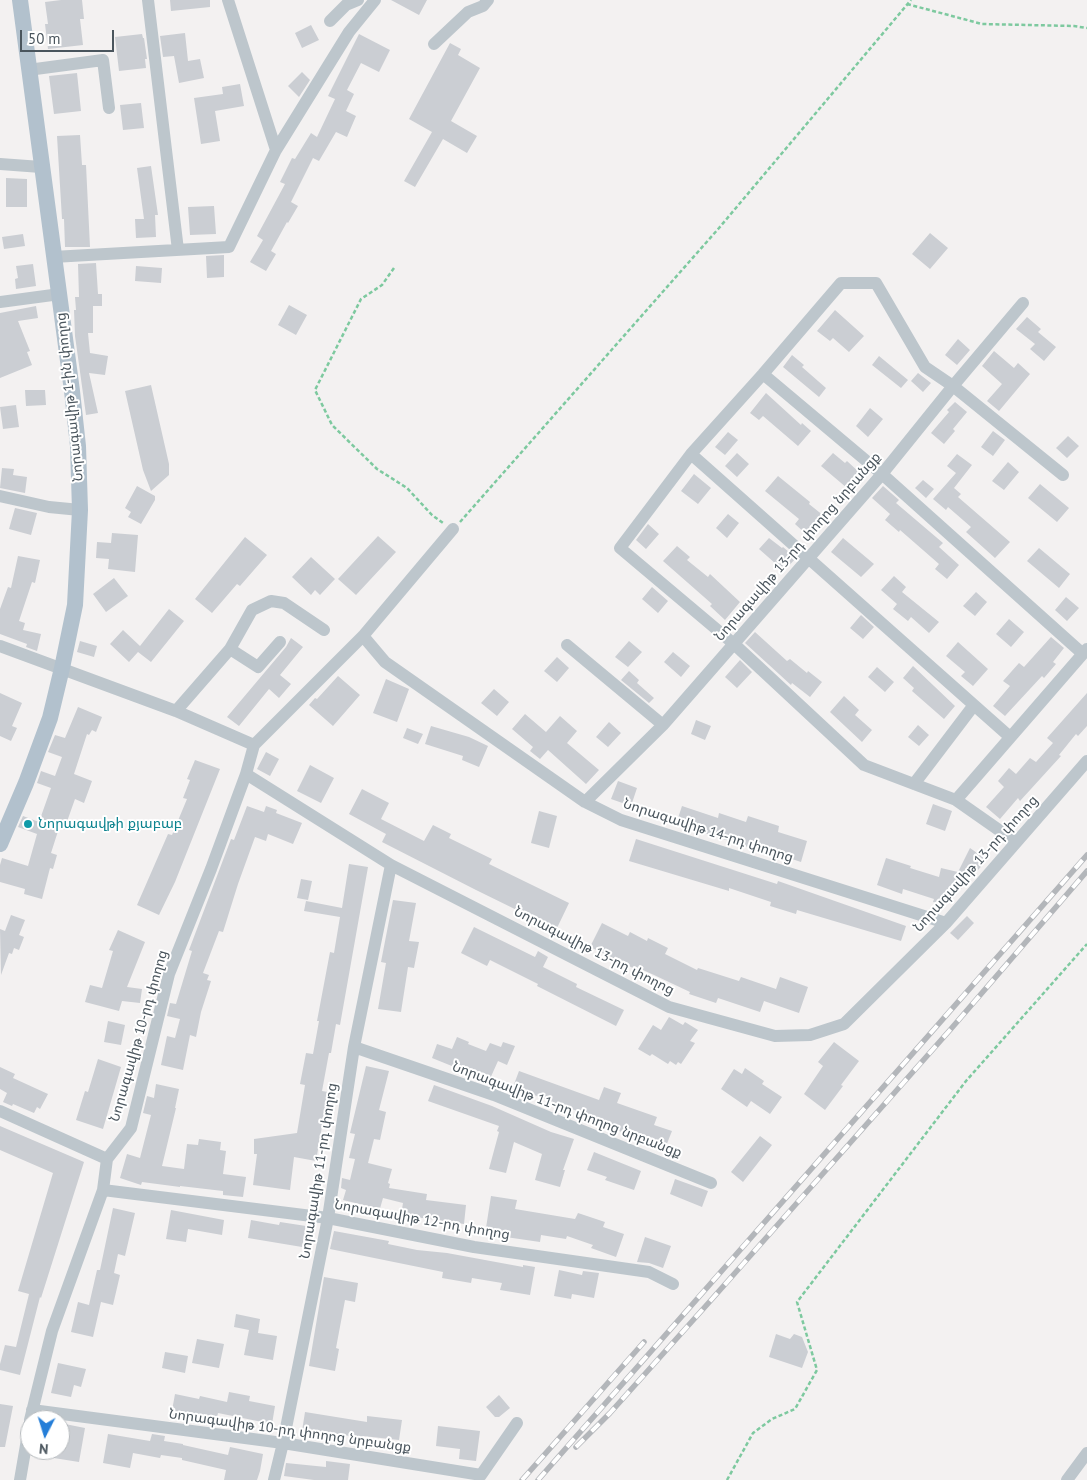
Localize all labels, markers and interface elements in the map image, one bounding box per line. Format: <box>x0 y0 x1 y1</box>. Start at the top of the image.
scale bar <box>22 20 116 52</box>
text: 50 m <box>28 29 61 48</box>
street label: Նորագավիթ 1-ին փողոց <box>53 312 87 482</box>
street label: Նորագավիթ 13-րդ փողոց նրբանցք <box>711 449 885 645</box>
street label: Նորագավիթ 13-րդ փողոց <box>910 792 1042 936</box>
street label: Նորագավիթ 14-րդ փողոց <box>621 796 795 866</box>
place label: Նորագավթի քյաբաբ <box>38 816 182 832</box>
marker: Նորագավթի քյաբաբ <box>22 818 34 830</box>
street label: Նորագավիթ 13-րդ փողոց <box>511 903 677 999</box>
street label: Նորագավիթ 10-րդ փողոց <box>106 948 172 1124</box>
street label: Նորագավիթ 11-րդ փողոց նրբանցք <box>450 1058 684 1162</box>
street label: Նորագավիթ 11-րդ փողոց <box>297 1082 341 1260</box>
street label: Նորագավիթ 12-րդ փողոց <box>333 1196 511 1244</box>
street label: Նորագավիթ 10-րդ փողոց նրբանցք <box>168 1406 412 1456</box>
north arrow <box>20 1410 70 1460</box>
text: N <box>38 1440 49 1458</box>

